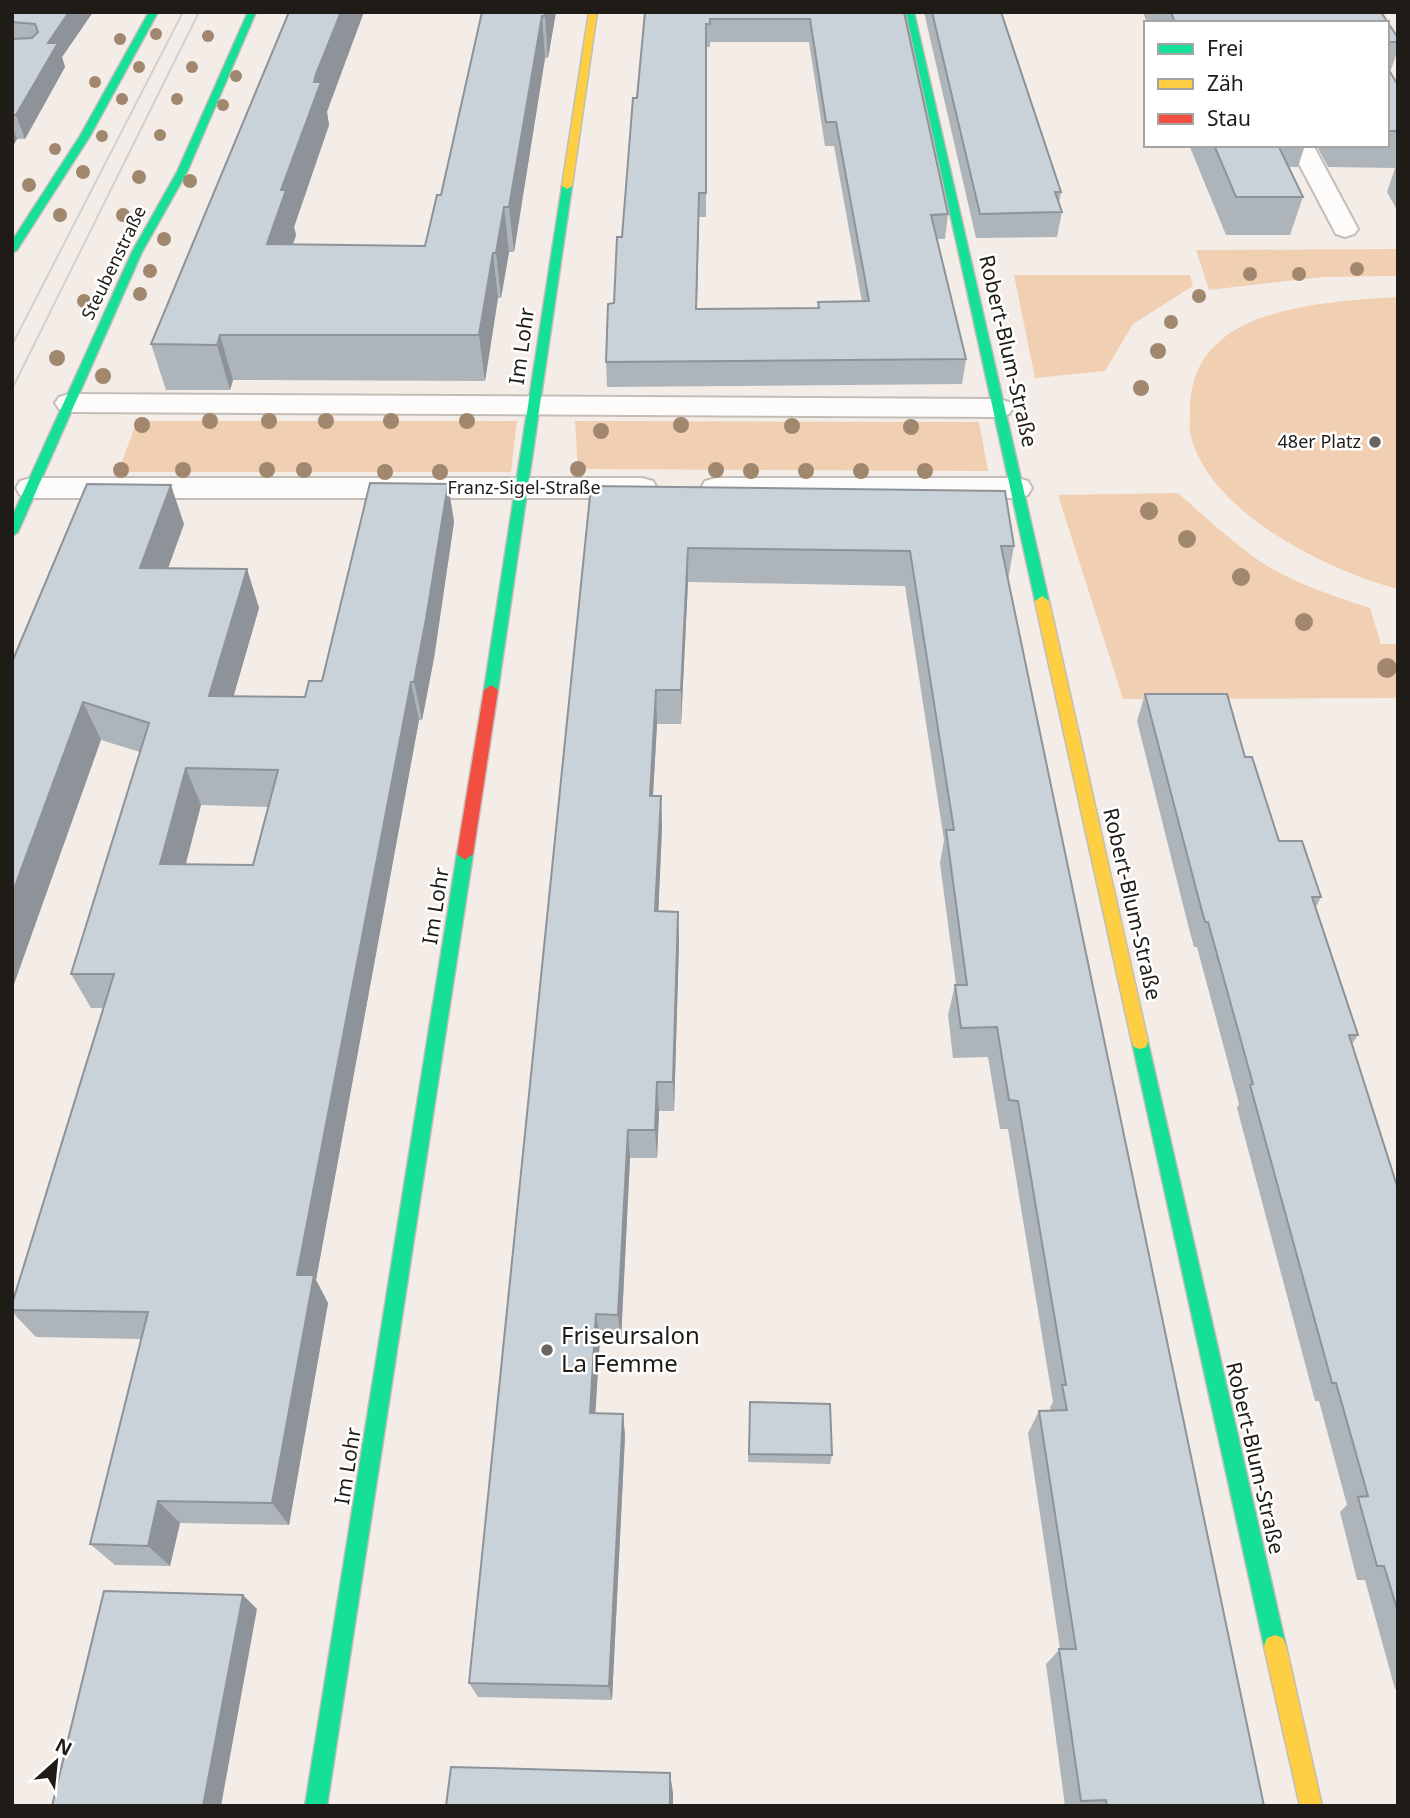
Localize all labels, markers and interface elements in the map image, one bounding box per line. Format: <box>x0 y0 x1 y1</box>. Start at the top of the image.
legend <box>1144 21 1389 147</box>
text: Frei <box>1207 34 1243 62</box>
text: Zäh <box>1207 69 1244 97</box>
text: Stau <box>1207 104 1251 132</box>
street label: Steubenstraße <box>75 202 151 323</box>
street label: Robert-Blum-Straße <box>973 252 1045 450</box>
street label: Im Lohr <box>502 305 540 386</box>
place label: 48er Platz <box>1278 429 1361 453</box>
marker: 48er Platz <box>1367 434 1383 450</box>
street label: Franz-Sigel-Straße <box>447 475 601 499</box>
street label: Robert-Blum-Straße <box>1097 805 1169 1003</box>
street label: Im Lohr <box>415 865 455 946</box>
place label: Friseursalon La Femme <box>561 1318 700 1379</box>
marker: Friseursalon La Femme <box>539 1342 555 1358</box>
street label: Robert-Blum-Straße <box>1220 1359 1292 1557</box>
street label: Im Lohr <box>327 1425 367 1506</box>
north arrow <box>21 1727 91 1797</box>
text: N <box>51 1732 77 1762</box>

